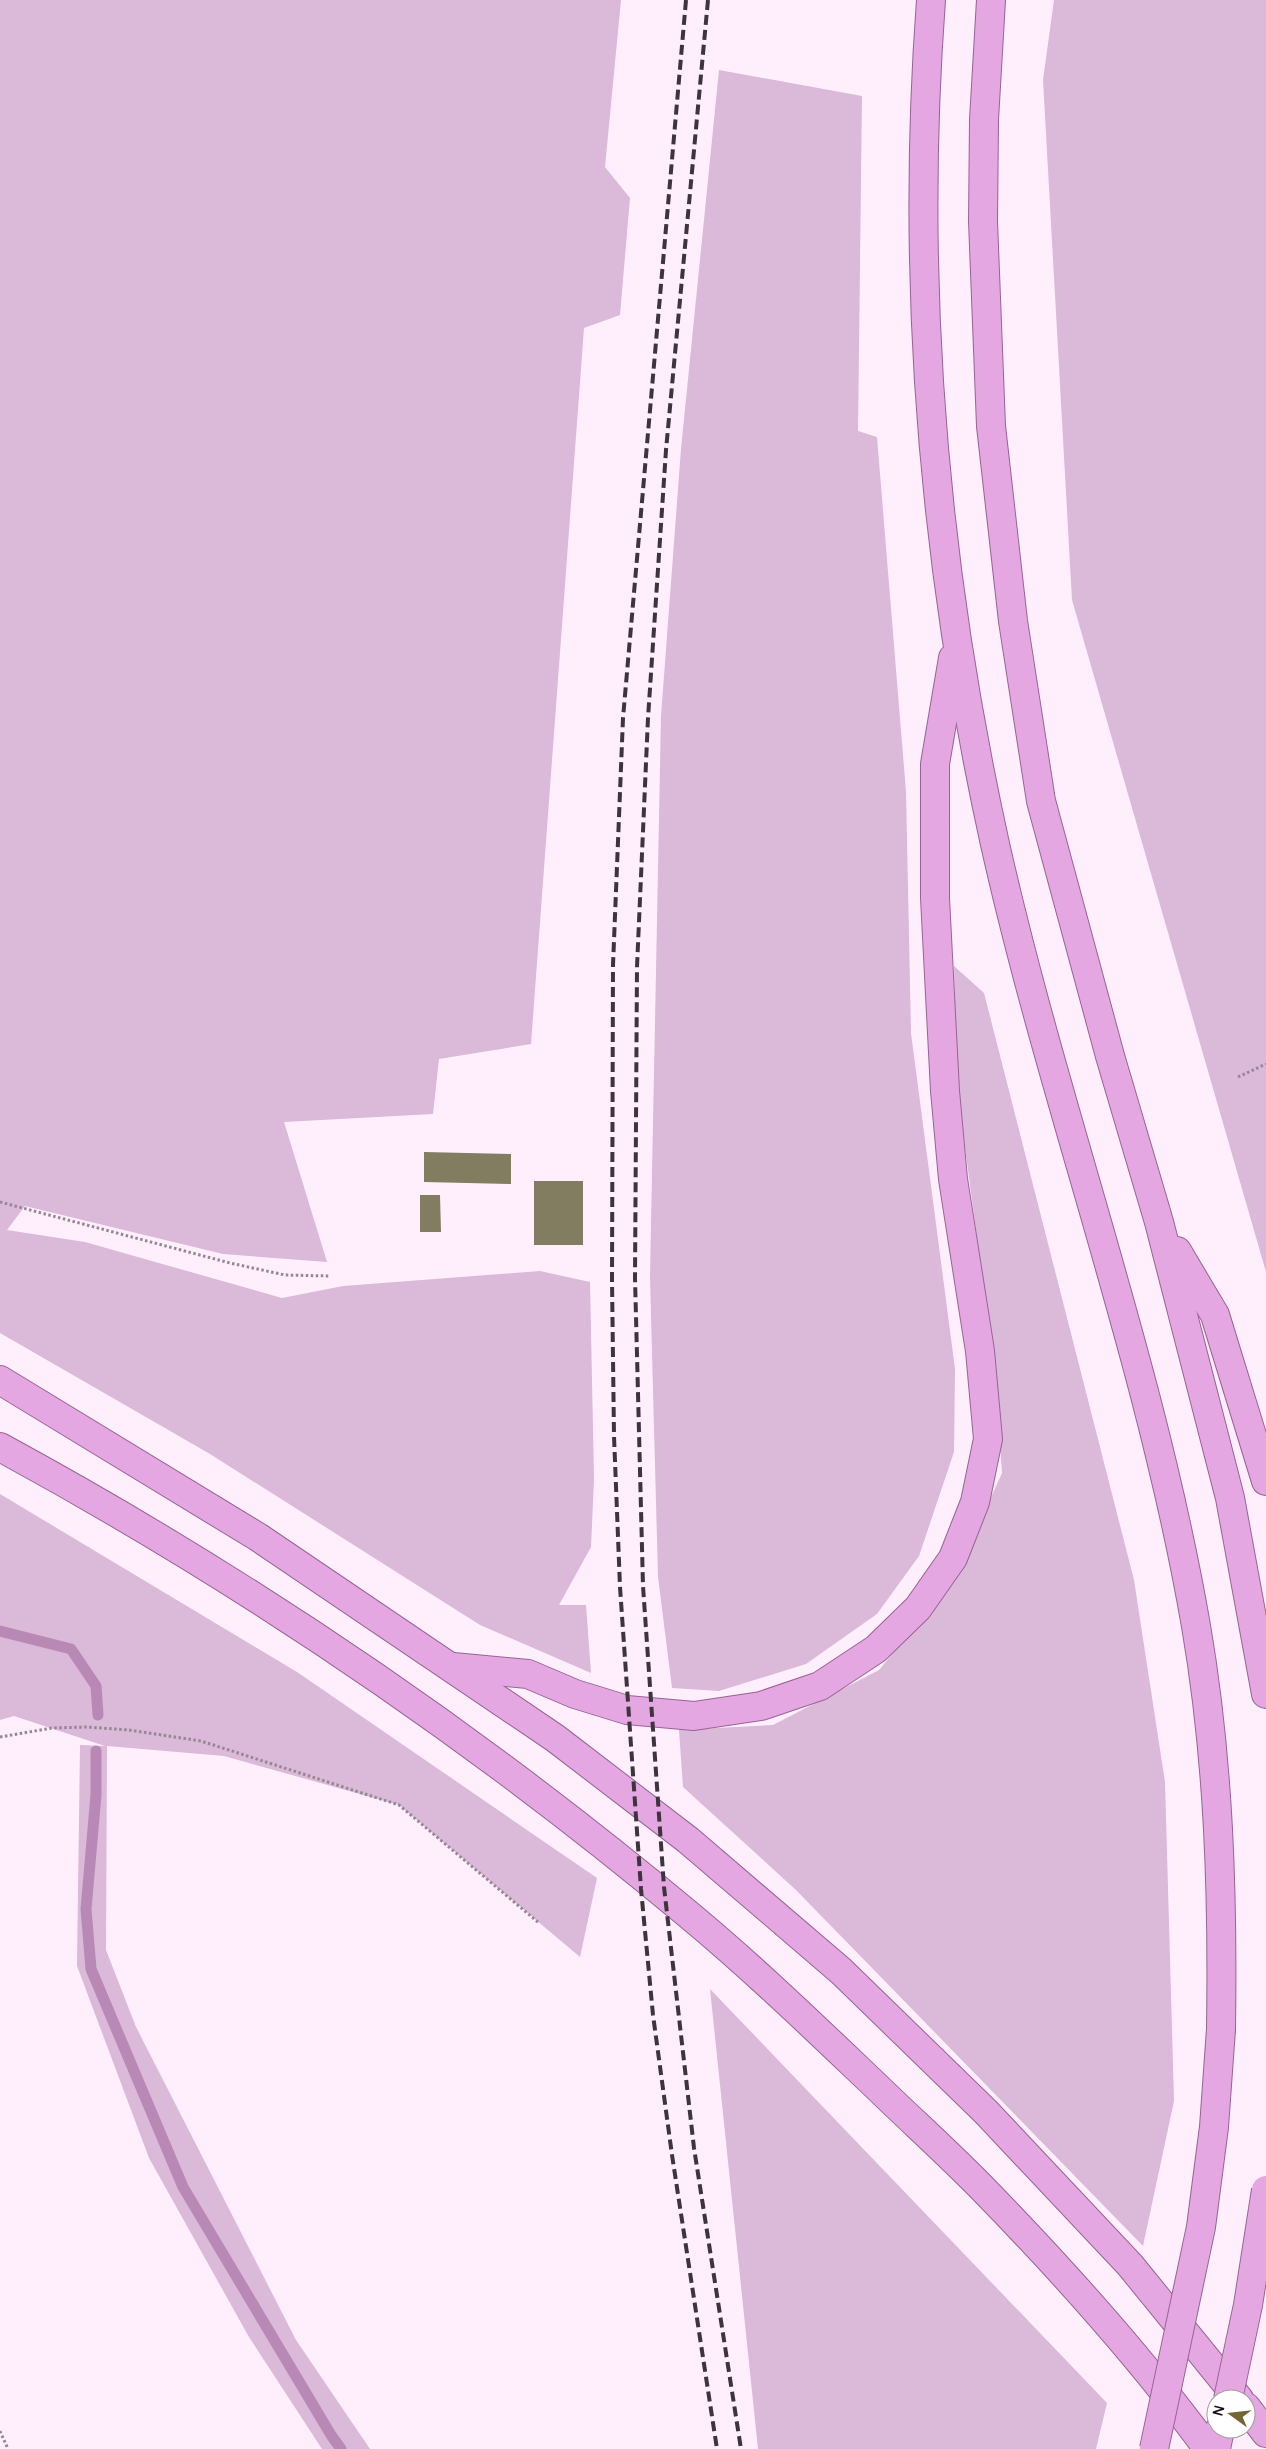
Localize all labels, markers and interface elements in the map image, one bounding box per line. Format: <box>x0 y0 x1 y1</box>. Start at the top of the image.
north arrow <box>1206 2389 1256 2439</box>
text: N <box>1207 2403 1228 2418</box>

